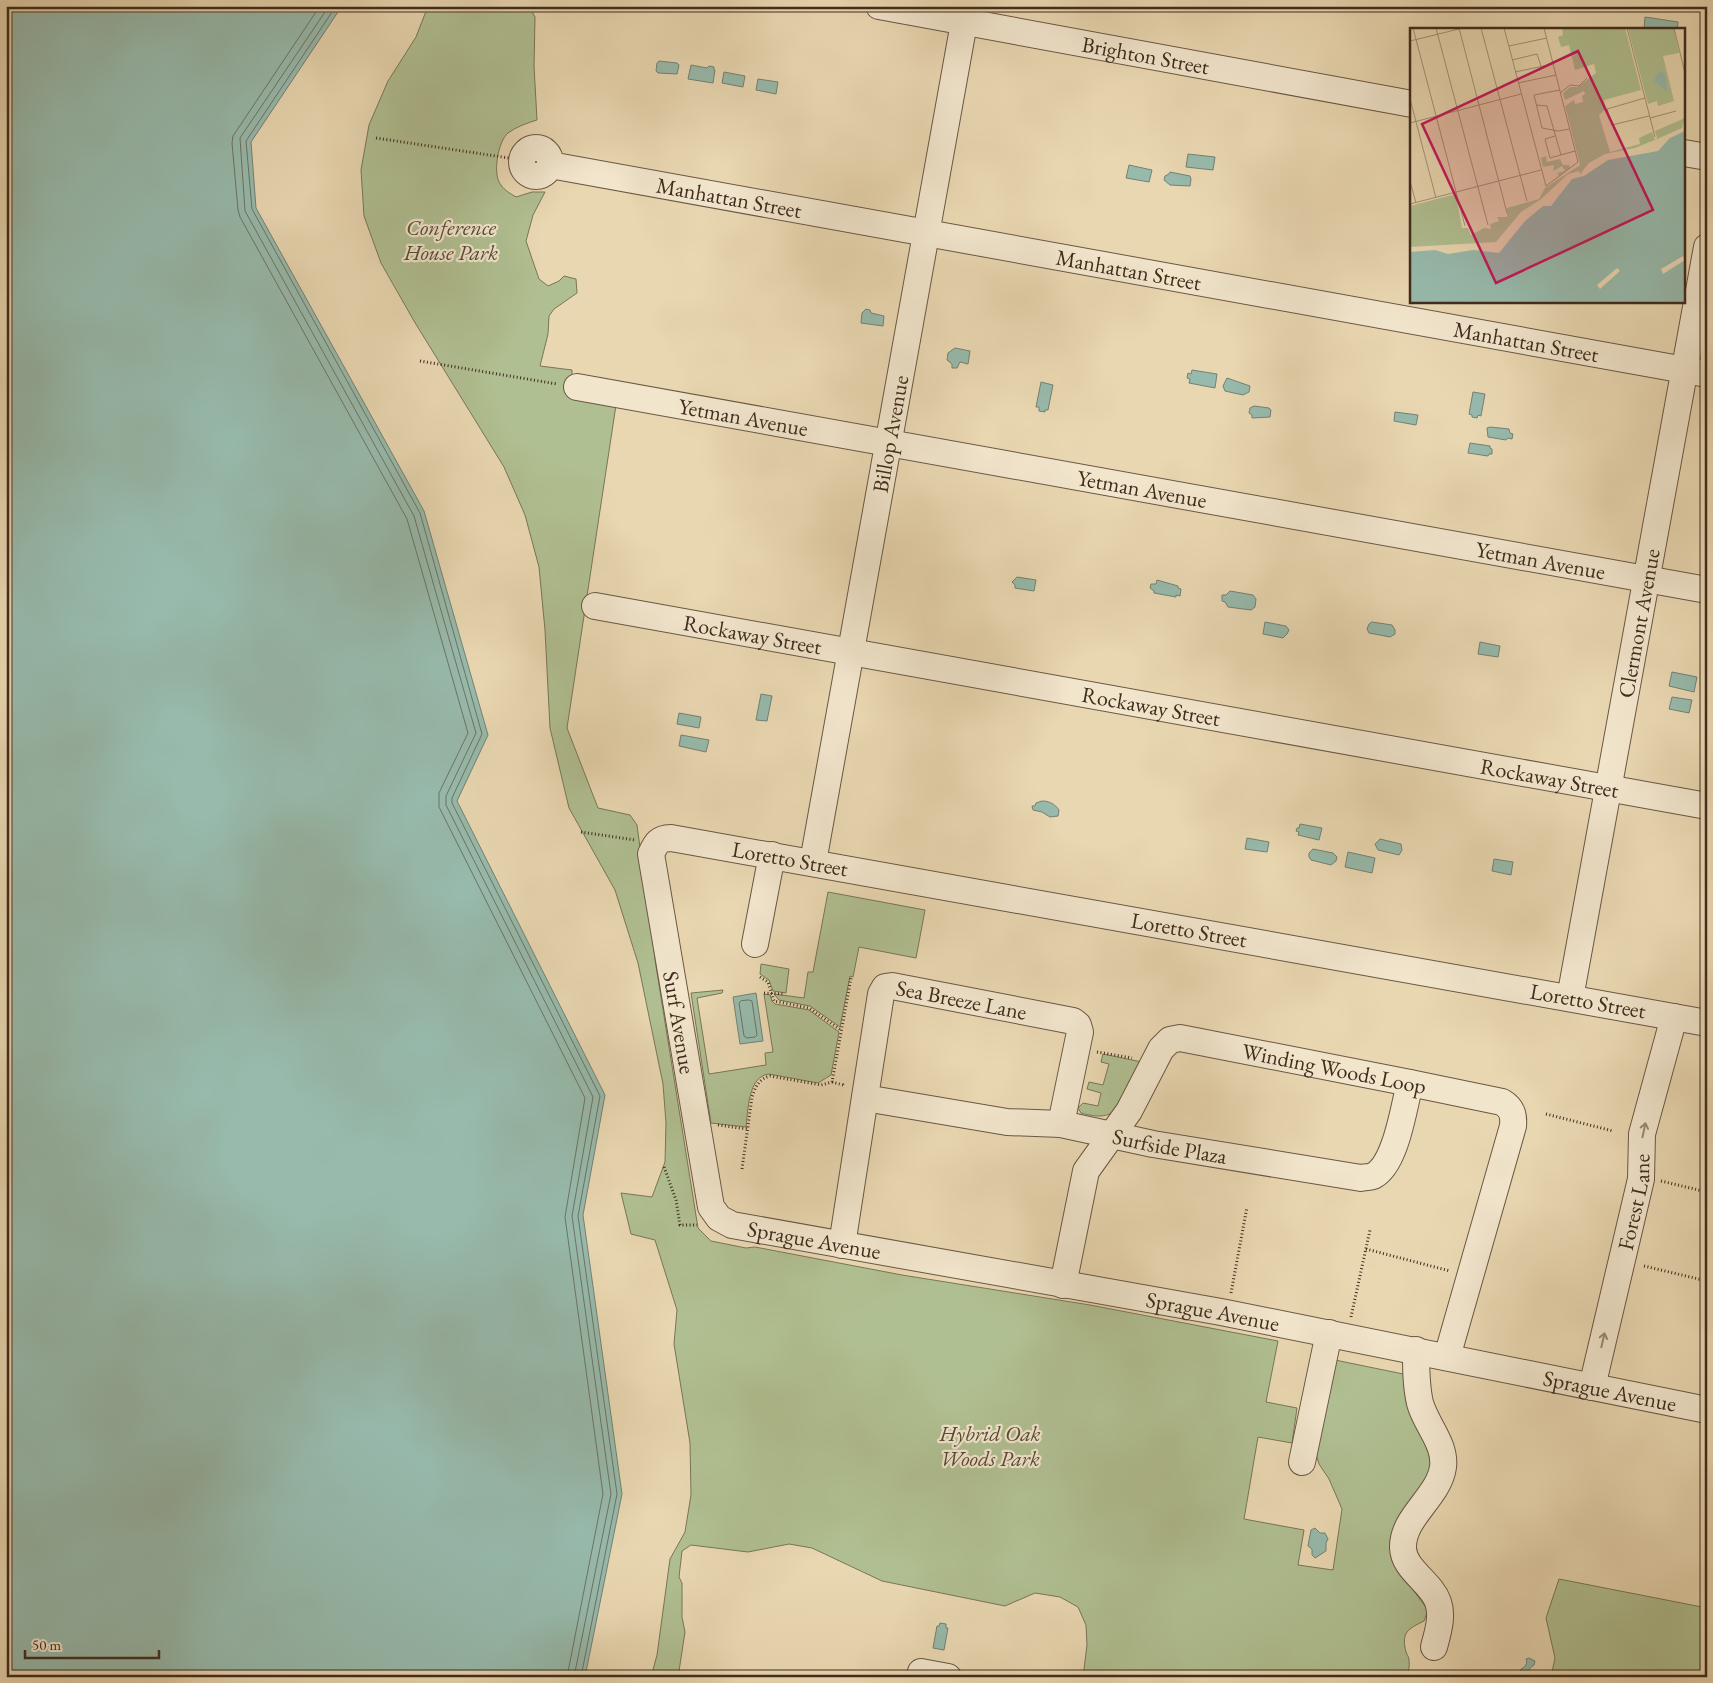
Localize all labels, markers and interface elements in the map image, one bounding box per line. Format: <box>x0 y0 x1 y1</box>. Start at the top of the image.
inset map <box>1410 28 1686 302</box>
street label: Brighton Street <box>1080 29 1212 81</box>
street label: Manhattan Street <box>654 170 804 225</box>
park label: Conference House Park <box>403 213 498 267</box>
street label: Manhattan Street <box>1054 242 1204 297</box>
street label: Manhattan Street <box>1451 314 1601 369</box>
street label: Billop Avenue <box>865 372 915 495</box>
street label: Yetman Avenue <box>676 391 811 443</box>
street label: Yetman Avenue <box>1075 463 1209 514</box>
street label: Yetman Avenue <box>1473 534 1608 586</box>
street label: Clermont Avenue <box>1611 546 1666 700</box>
street label: Rockaway Street <box>681 608 824 661</box>
street label: Rockaway Street <box>1080 679 1223 733</box>
street label: Rockaway Street <box>1478 751 1621 804</box>
street label: Loretto Street <box>730 835 850 883</box>
street label: Loretto Street <box>1129 906 1249 954</box>
street label: Surf Avenue <box>657 969 703 1076</box>
street label: Sea Breeze Lane <box>894 973 1030 1026</box>
street label: Loretto Street <box>1528 977 1648 1025</box>
street label: Winding Woods Loop <box>1240 1036 1429 1101</box>
street label: Surfside Plaza <box>1110 1121 1229 1170</box>
one-way arrow <box>1640 1122 1649 1138</box>
street label: Forest Lane <box>1610 1153 1656 1253</box>
street label: Sprague Avenue <box>745 1214 884 1266</box>
street label: Sprague Avenue <box>1144 1284 1282 1338</box>
one-way arrow <box>1599 1332 1608 1348</box>
street label: Sprague Avenue <box>1541 1363 1679 1418</box>
park label: Hybrid Oak Woods Park <box>938 1419 1041 1473</box>
scale bar <box>25 1628 159 1660</box>
text: 50 m <box>32 1635 61 1654</box>

